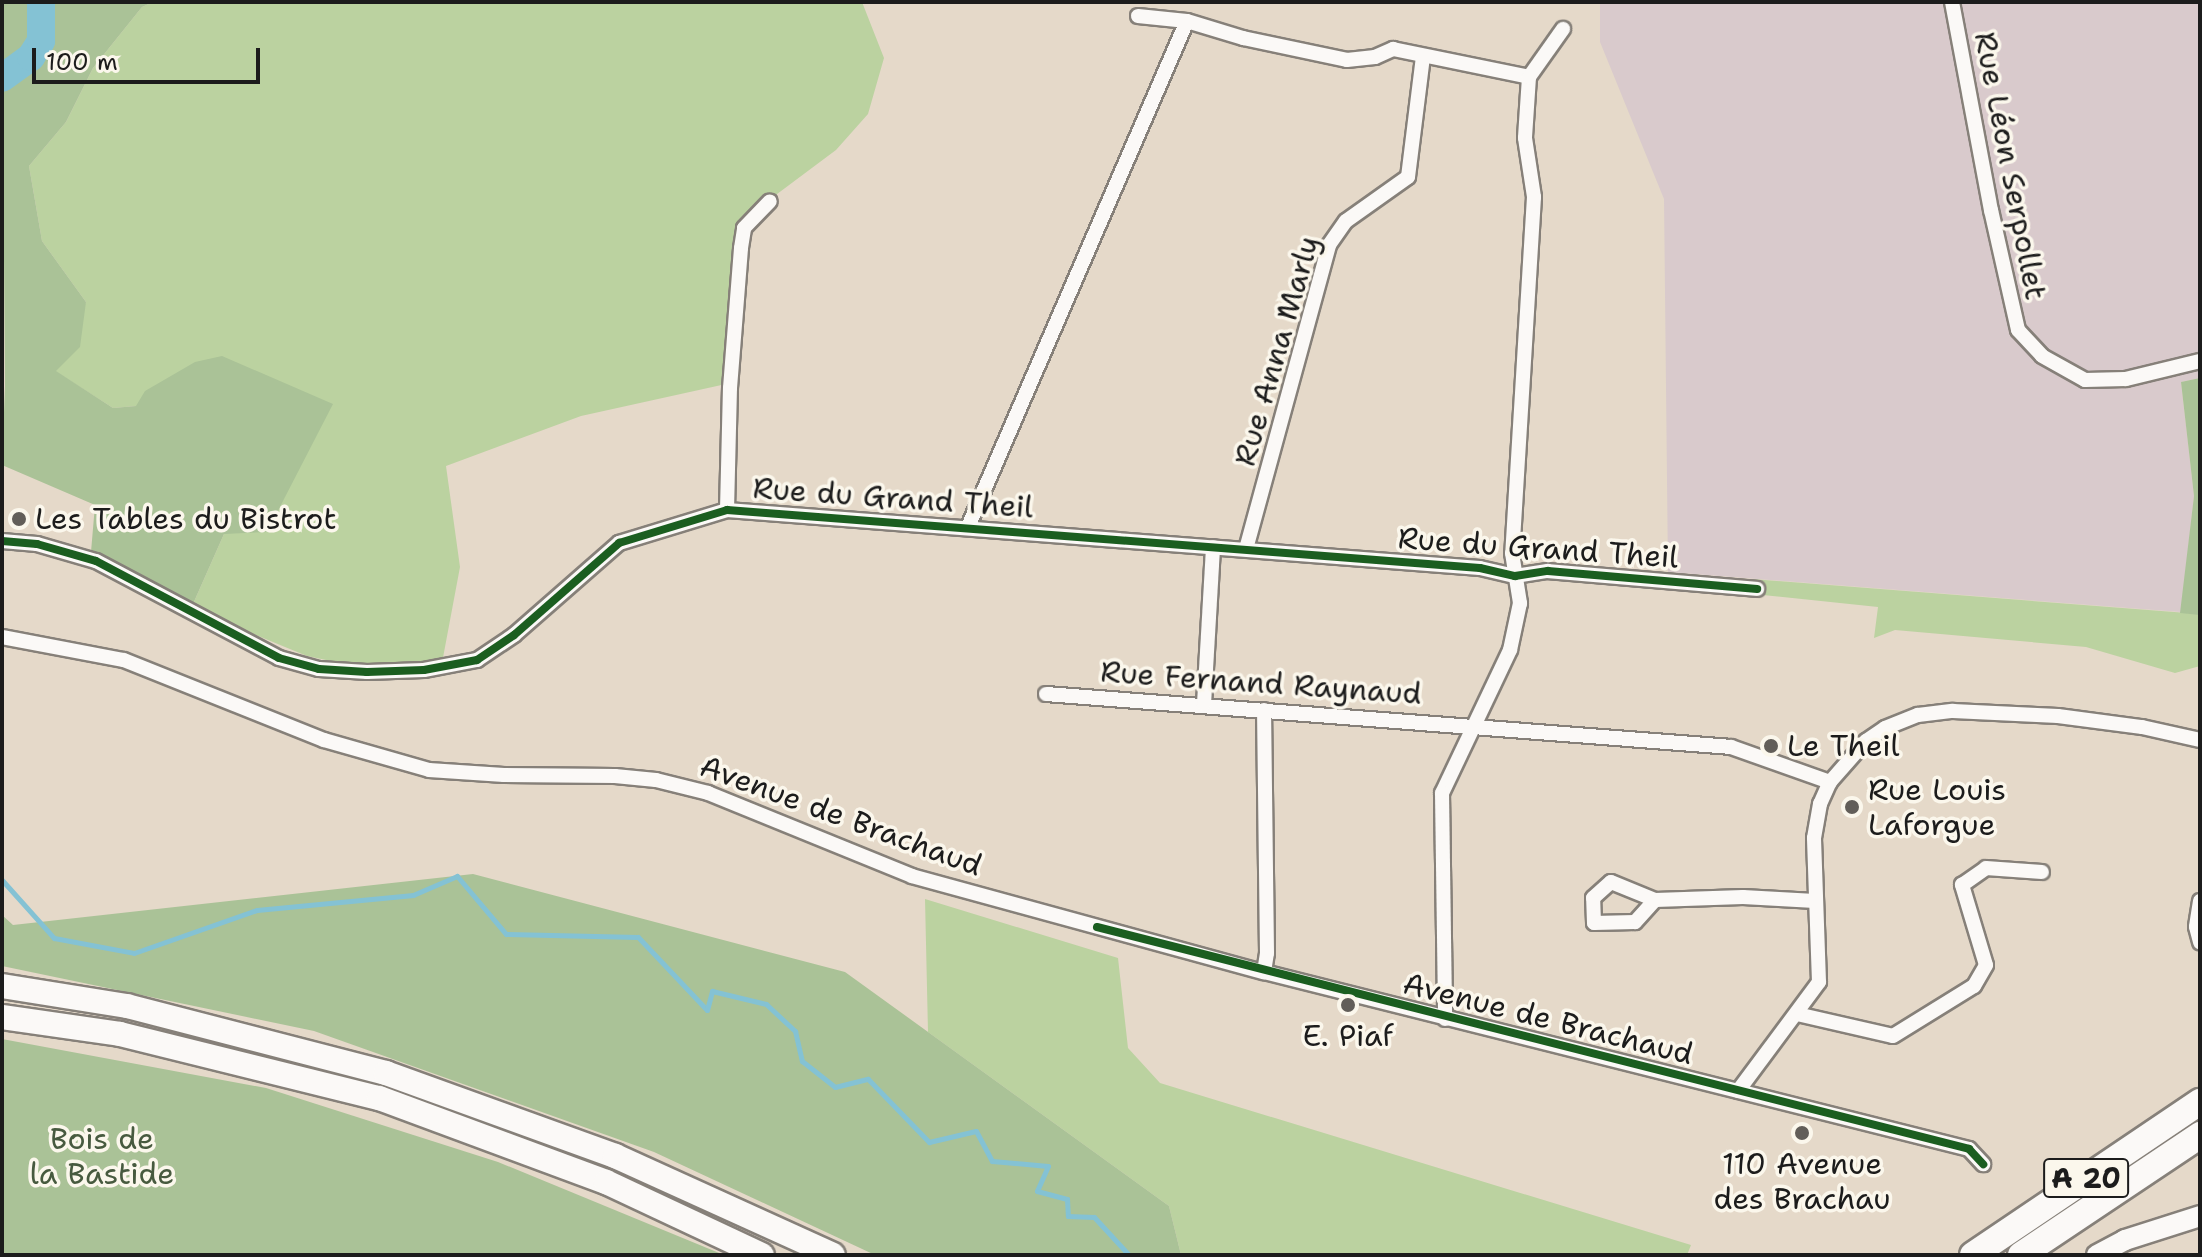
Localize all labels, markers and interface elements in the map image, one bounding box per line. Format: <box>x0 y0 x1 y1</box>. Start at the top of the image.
street label: Rue Léon Serpollet <box>1966 29 2054 303</box>
scale bar <box>36 32 264 82</box>
text: 100 m <box>46 46 118 78</box>
street label: Rue Anna Marly <box>1227 232 1327 470</box>
street label: Rue du Grand Theil <box>752 470 1034 526</box>
place label: Les Tables du Bistrot <box>35 501 337 537</box>
marker: Les Tables du Bistrot <box>10 510 28 528</box>
street label: Rue du Grand Theil <box>1397 520 1679 576</box>
street label: Rue Fernand Raynaud <box>1099 654 1423 712</box>
place label: Le Theil <box>1787 728 1900 764</box>
marker: Le Theil <box>1762 737 1780 755</box>
street label: Avenue de Brachaud <box>695 748 987 884</box>
place label: Rue Louis Laforgue <box>1868 772 2006 842</box>
marker: Rue Louis Laforgue <box>1843 798 1861 816</box>
street label: Avenue de Brachaud <box>1399 966 1697 1072</box>
marker: E. Piaf <box>1339 996 1357 1014</box>
place label: E. Piaf <box>1303 1018 1393 1054</box>
park label: Bois de la Bastide <box>30 1121 174 1192</box>
marker: 110 Avenue des Brachau <box>1793 1124 1811 1142</box>
place label: 110 Avenue des Brachau <box>1713 1146 1891 1216</box>
road number: A 20 <box>2042 1154 2130 1202</box>

